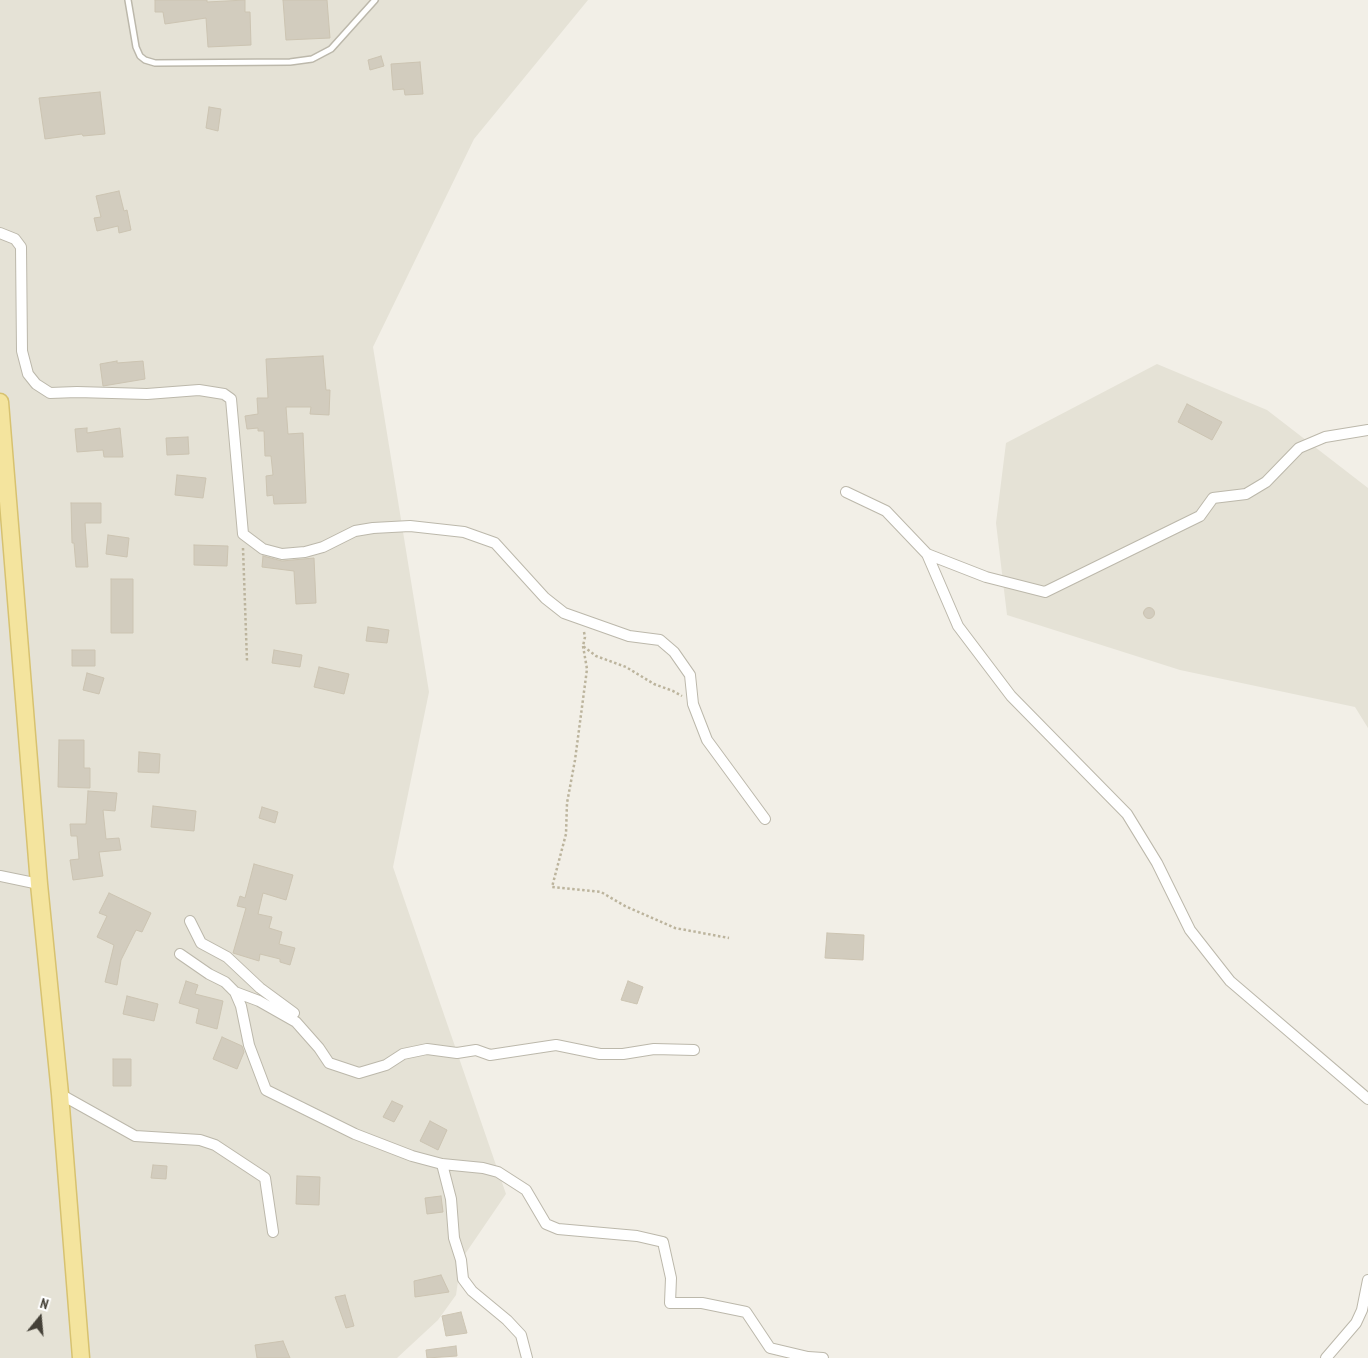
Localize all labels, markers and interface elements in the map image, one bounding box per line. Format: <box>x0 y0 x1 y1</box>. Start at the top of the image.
north arrow <box>15 1293 65 1343</box>
text: N <box>38 1294 51 1313</box>

